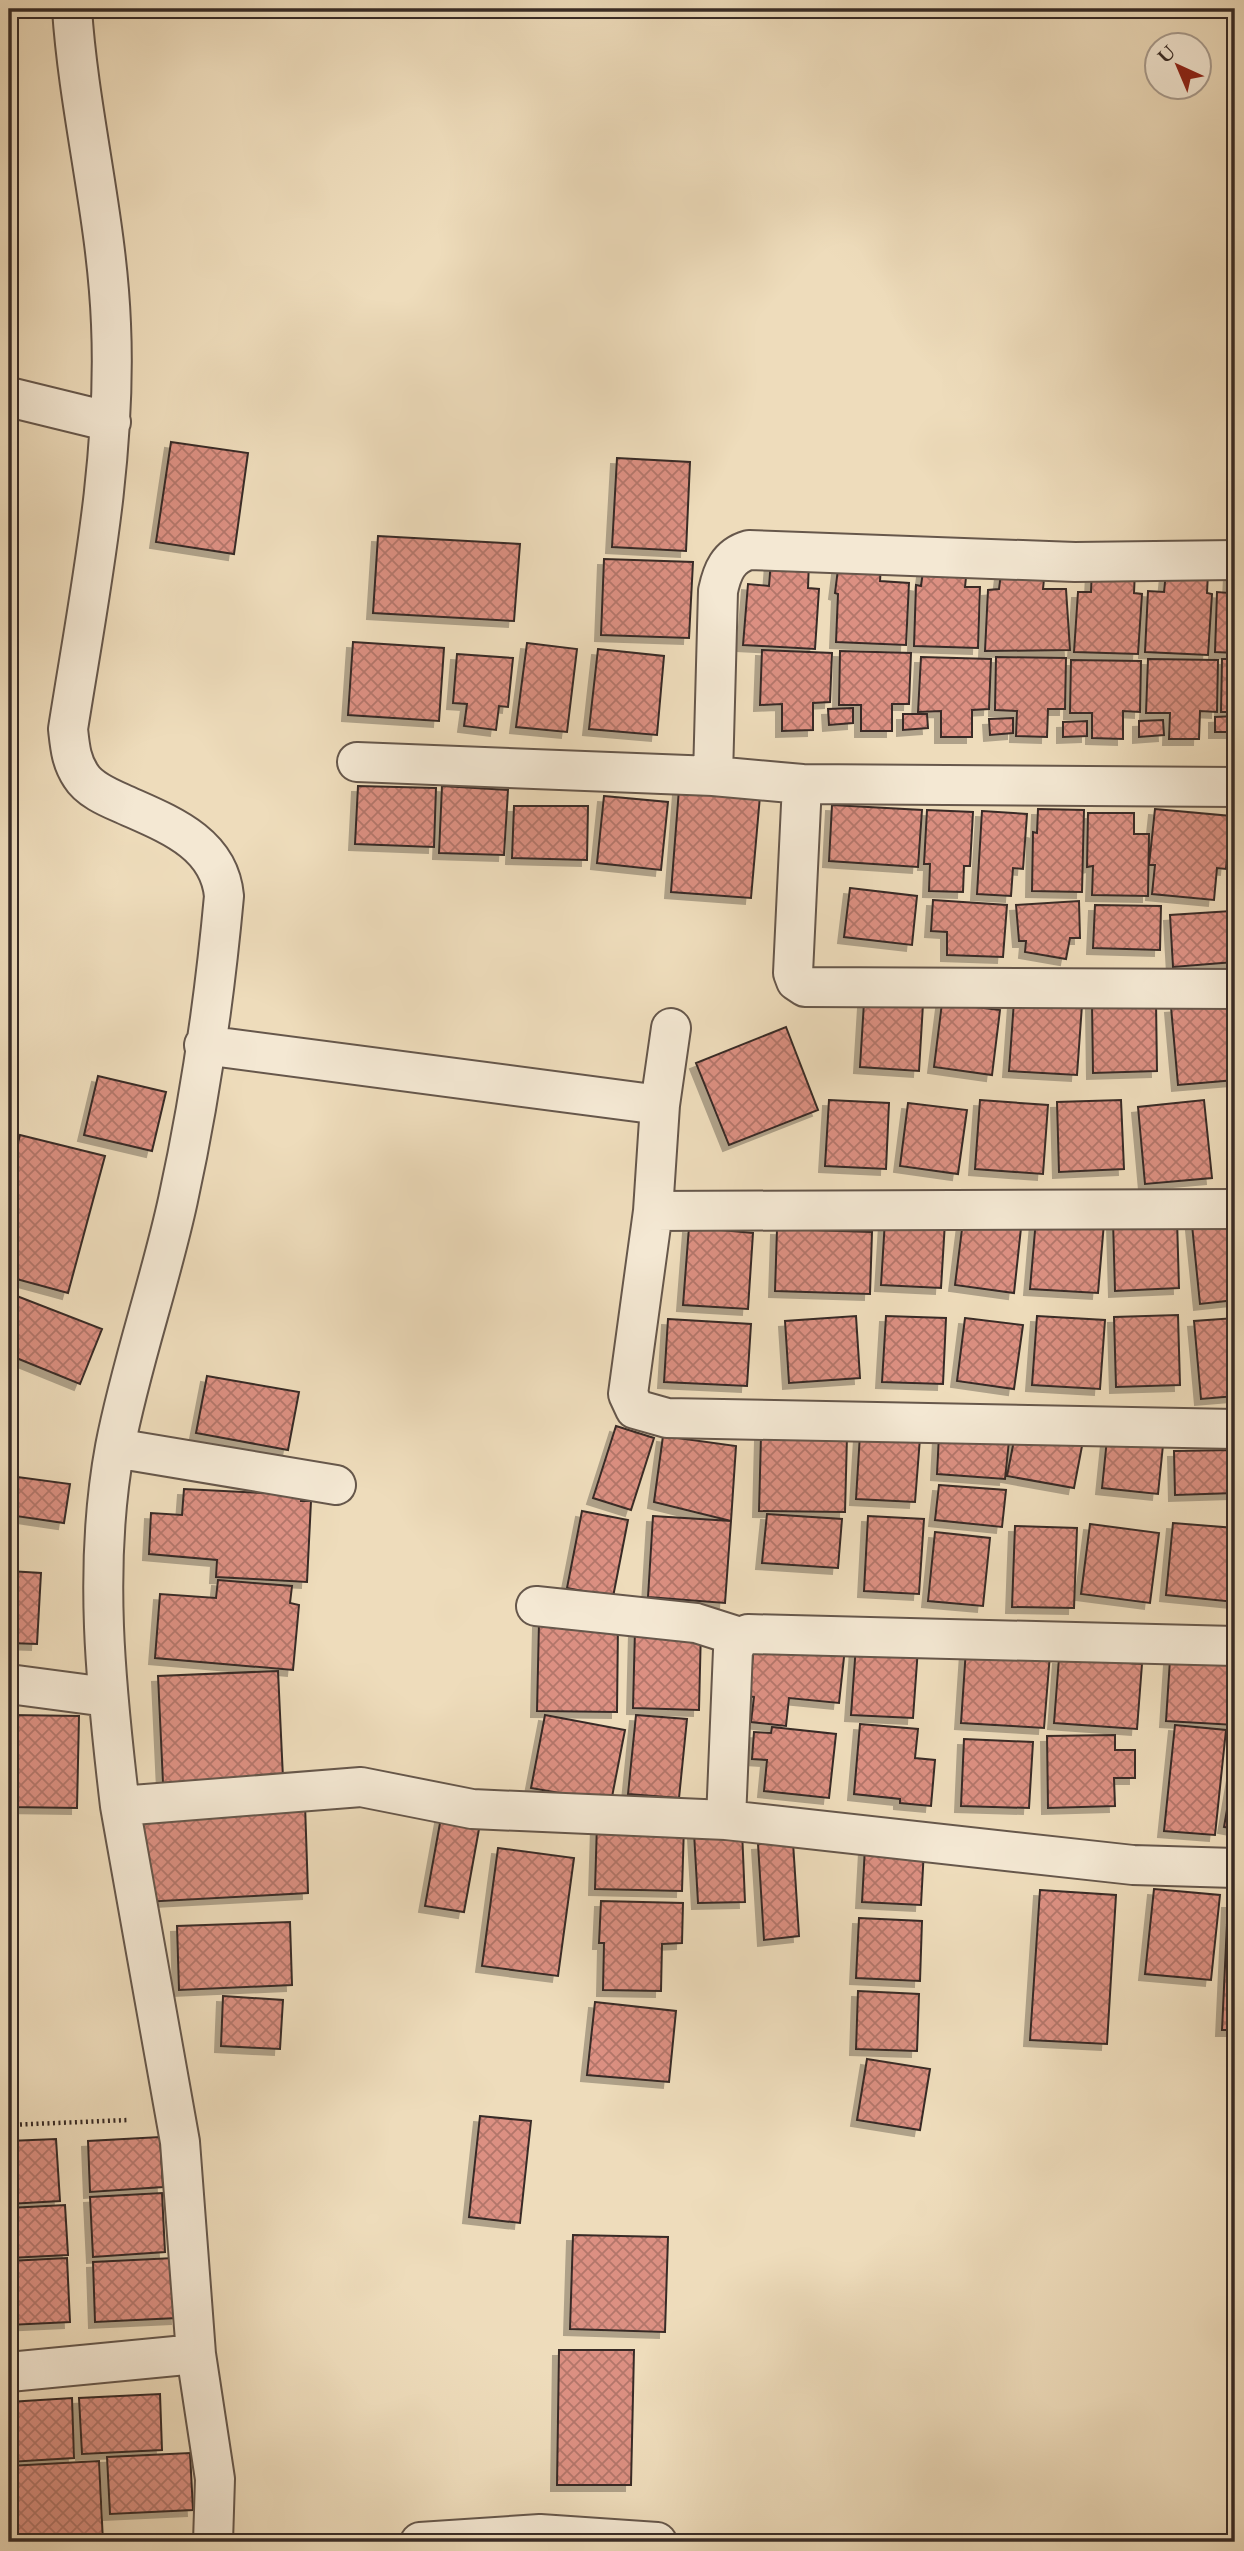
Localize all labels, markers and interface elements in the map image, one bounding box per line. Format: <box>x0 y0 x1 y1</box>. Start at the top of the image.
north arrow <box>1142 32 1212 102</box>
text: U <box>1152 39 1182 69</box>

